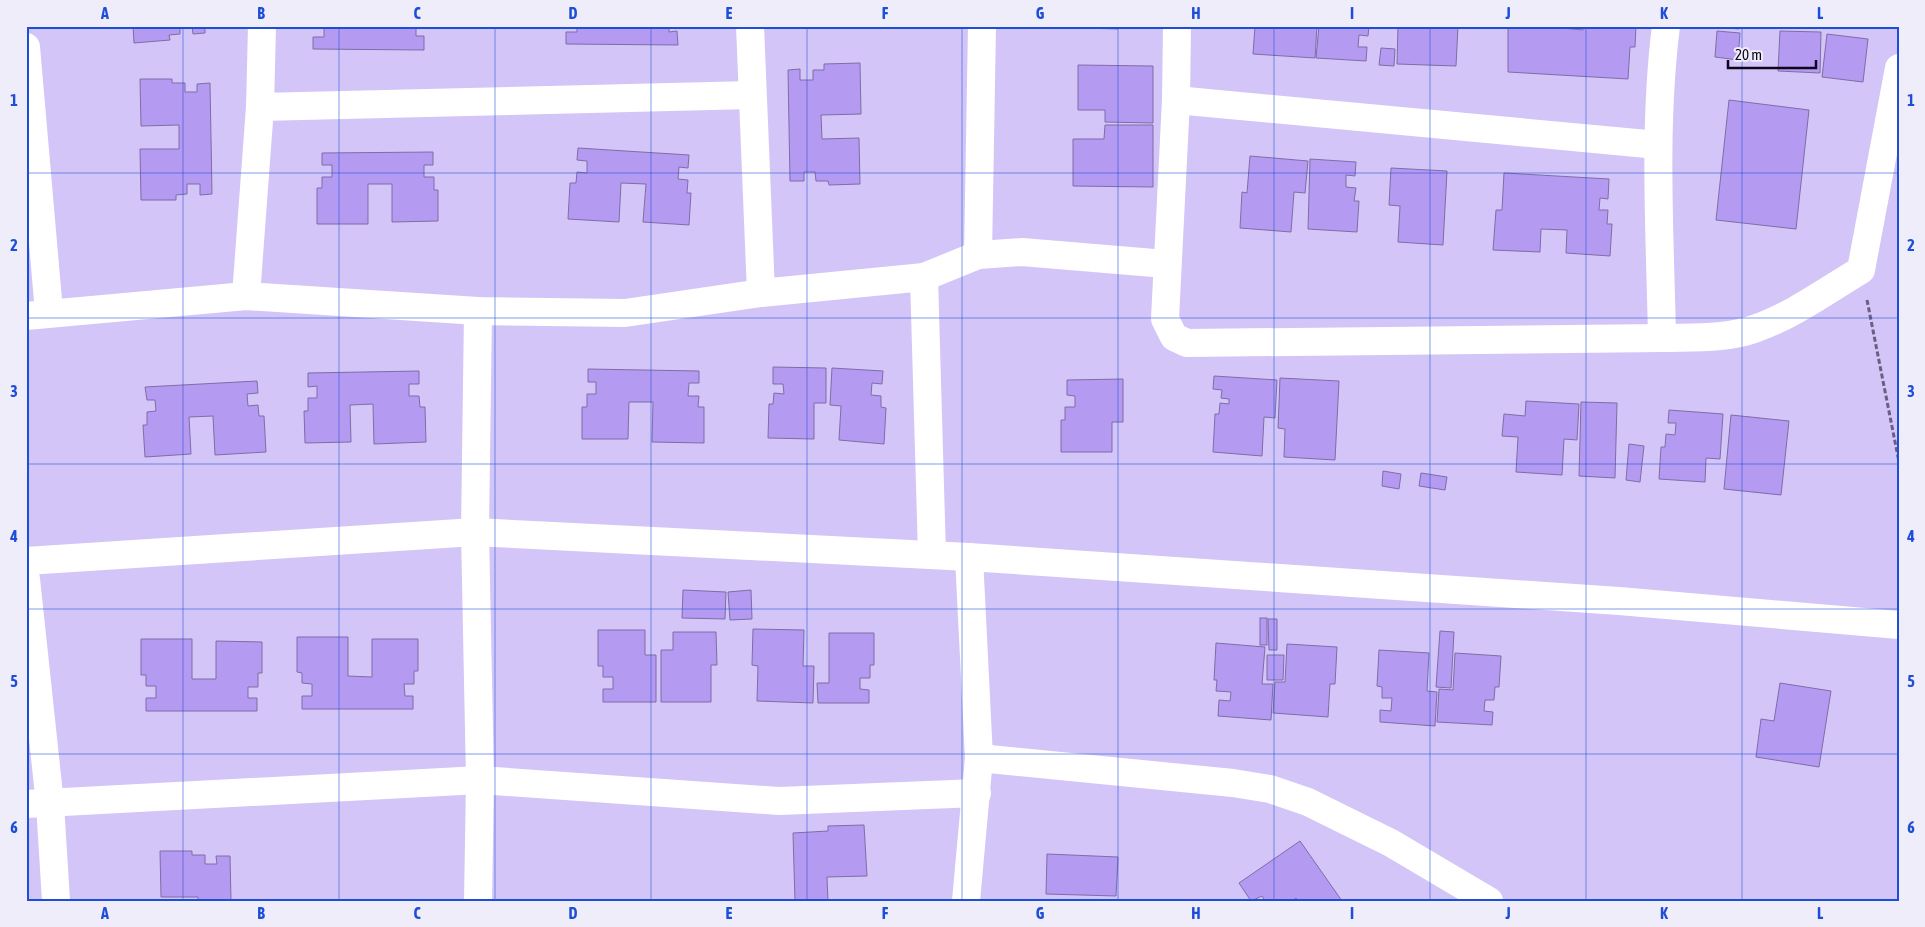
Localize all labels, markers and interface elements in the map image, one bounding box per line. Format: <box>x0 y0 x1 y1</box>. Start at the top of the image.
text: A <box>100 4 109 22</box>
text: B <box>257 4 265 22</box>
text: C <box>413 4 421 22</box>
text: D <box>569 4 578 22</box>
text: E <box>726 4 733 22</box>
text: F <box>882 4 889 22</box>
text: G <box>1036 4 1045 22</box>
text: H <box>1191 4 1201 22</box>
text: I <box>1350 4 1354 22</box>
text: J <box>1504 4 1511 22</box>
text: K <box>1660 4 1668 22</box>
text: L <box>1817 4 1824 22</box>
scale bar <box>1728 38 1815 70</box>
text: 20 m <box>1735 46 1762 63</box>
text: 1 <box>10 91 18 109</box>
text: 1 <box>1907 91 1915 109</box>
text: 2 <box>10 236 18 254</box>
text: 2 <box>1907 236 1915 254</box>
text: 3 <box>10 382 18 400</box>
text: 3 <box>1907 382 1915 400</box>
text: 4 <box>9 527 18 545</box>
text: 4 <box>1906 527 1915 545</box>
text: 5 <box>10 672 18 690</box>
text: 5 <box>1907 672 1915 690</box>
text: 6 <box>10 818 18 836</box>
text: 6 <box>1907 818 1915 836</box>
text: A <box>100 904 109 922</box>
text: B <box>257 904 265 922</box>
text: C <box>413 904 421 922</box>
text: D <box>569 904 578 922</box>
text: E <box>726 904 733 922</box>
text: F <box>882 904 889 922</box>
text: G <box>1036 904 1045 922</box>
text: H <box>1191 904 1201 922</box>
text: I <box>1350 904 1354 922</box>
text: J <box>1504 904 1511 922</box>
text: K <box>1660 904 1668 922</box>
text: L <box>1817 904 1824 922</box>

